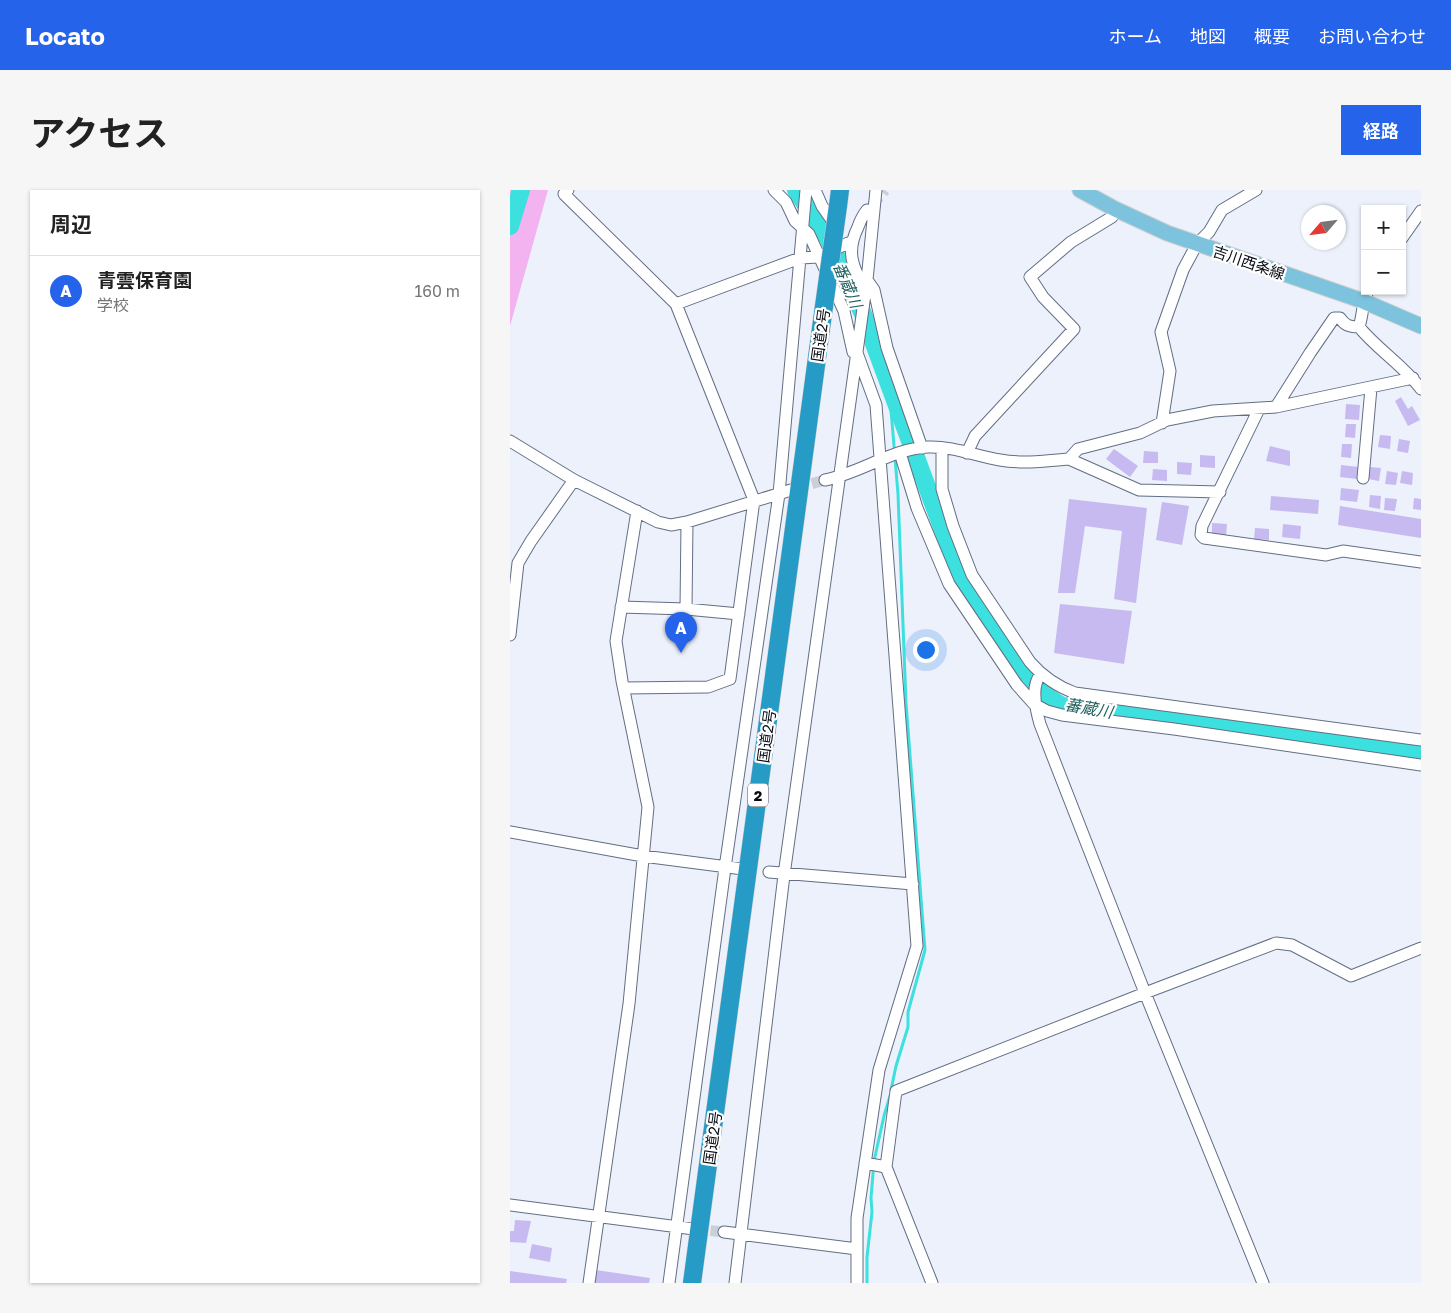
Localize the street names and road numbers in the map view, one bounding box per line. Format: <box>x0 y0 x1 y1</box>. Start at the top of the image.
street label: 吉川西条線 <box>1211 241 1287 283</box>
street label: 国道2号 <box>807 307 833 363</box>
street label: 国道2号 <box>753 708 779 764</box>
road number: 2 <box>748 784 768 806</box>
street label: 国道2号 <box>699 1110 725 1166</box>

